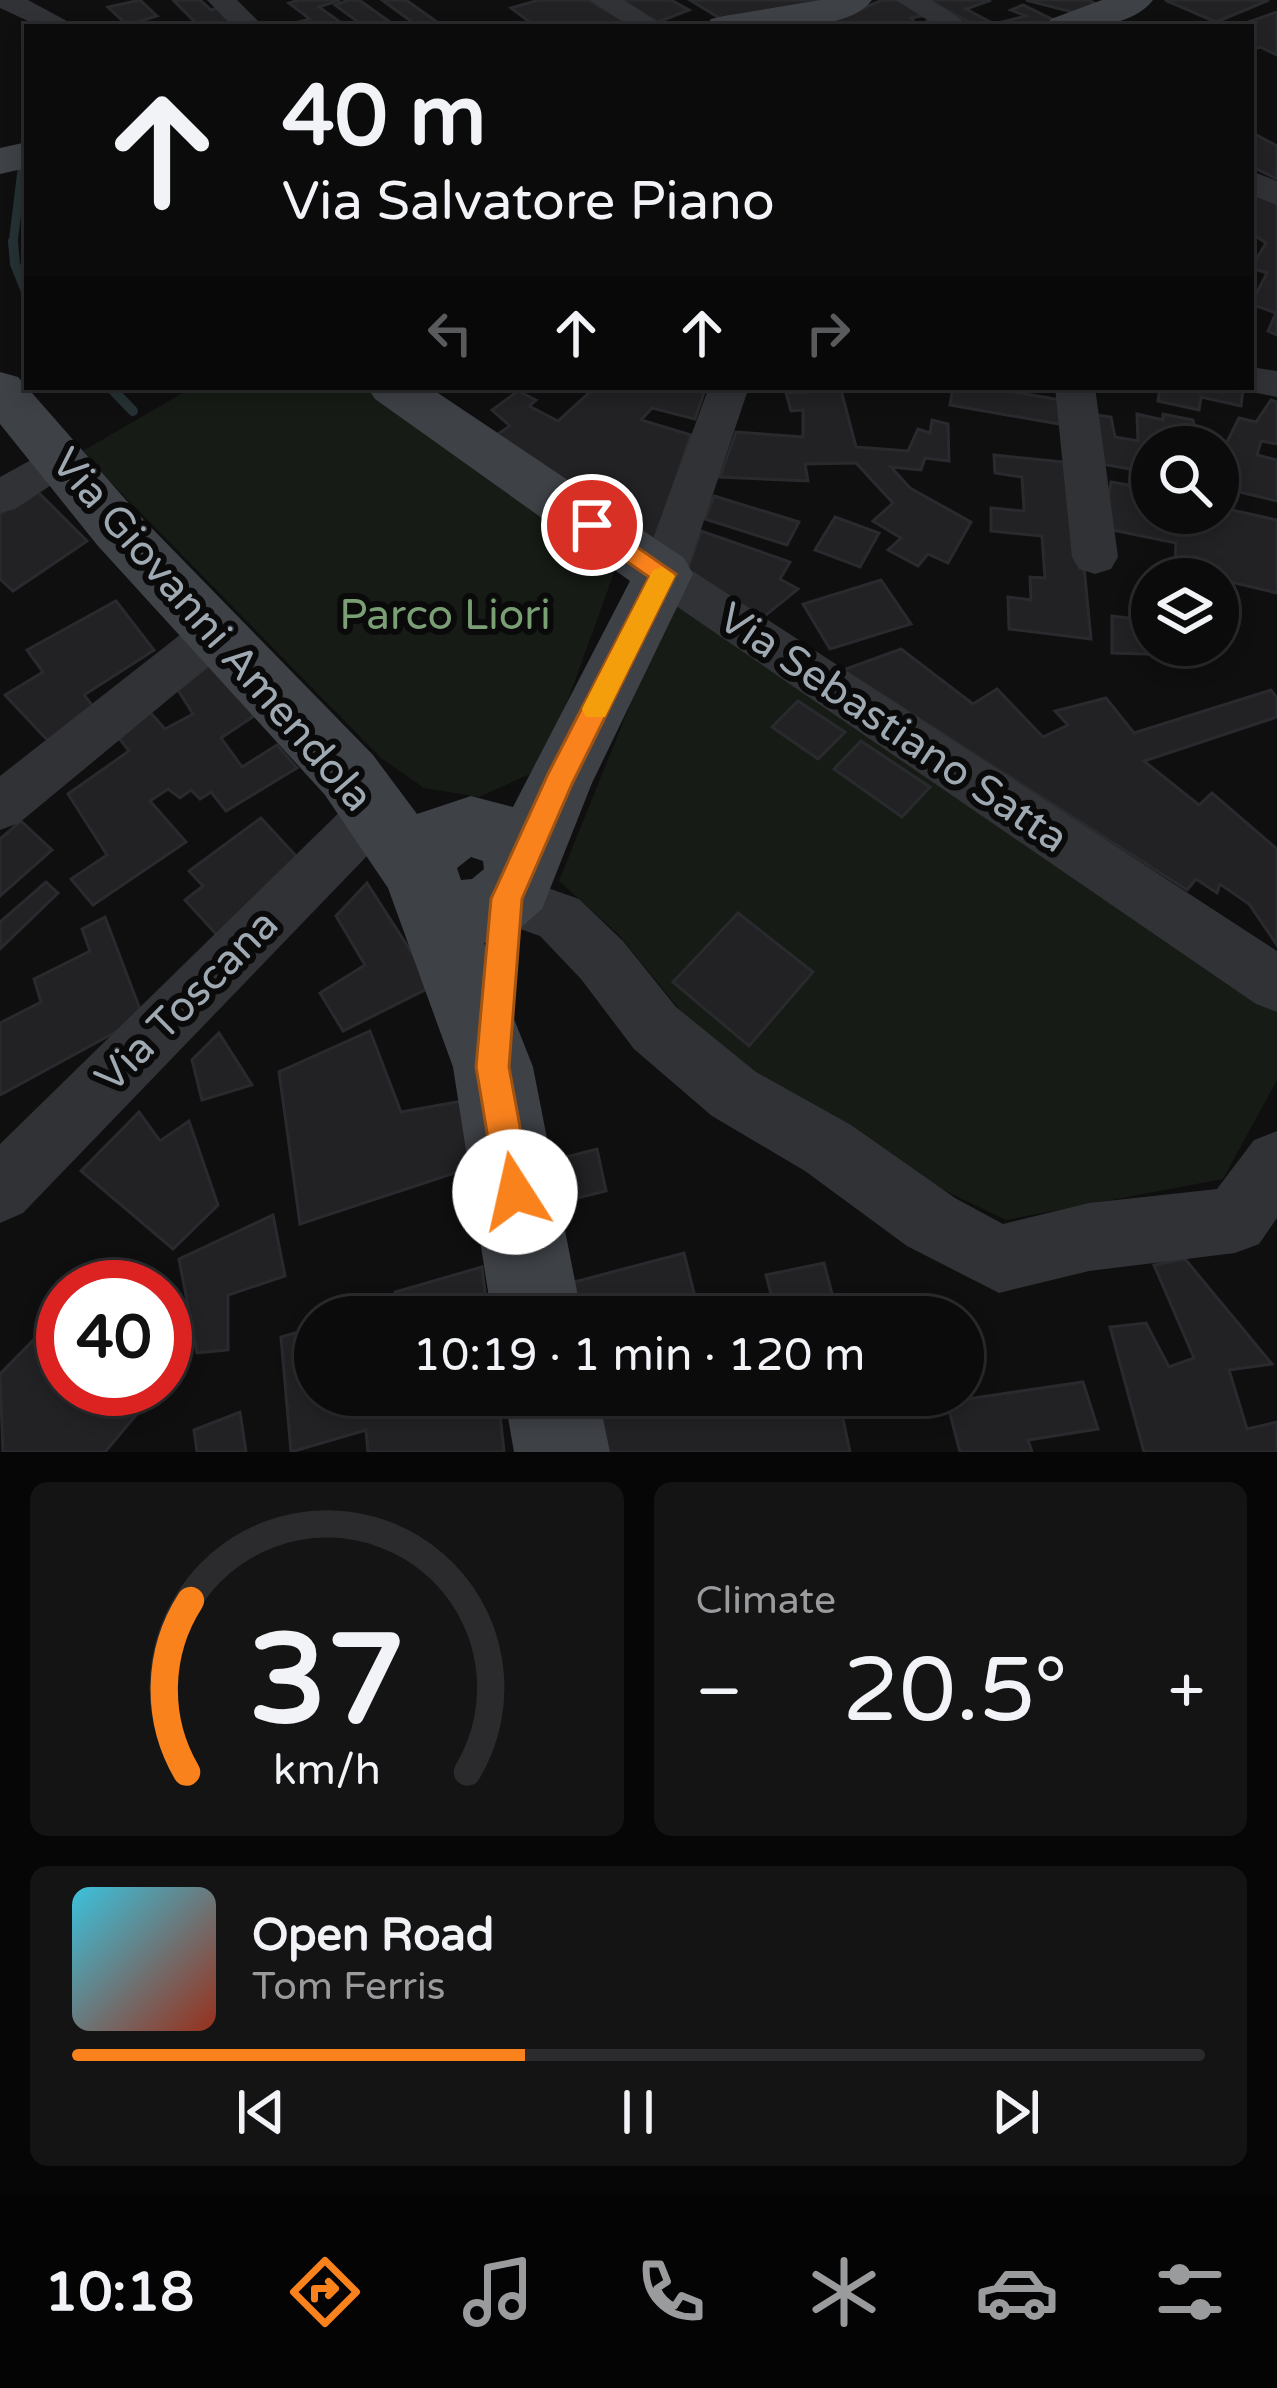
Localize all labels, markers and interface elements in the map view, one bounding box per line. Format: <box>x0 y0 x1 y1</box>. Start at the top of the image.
text: 40 m <box>282 67 486 168</box>
icon: ahead <box>84 72 240 228</box>
text: Via Salvatore Piano <box>282 169 775 234</box>
icon: left <box>417 300 483 366</box>
icon: ahead <box>543 300 609 366</box>
icon: ahead <box>669 300 735 366</box>
icon: right <box>795 300 861 366</box>
map controls <box>1131 426 1239 666</box>
button: search <box>1131 426 1239 534</box>
street label: Via Giovanni Amendola <box>40 438 384 822</box>
pin <box>541 474 643 576</box>
icon: arrive <box>559 492 625 558</box>
button: layers <box>1131 558 1239 666</box>
park label: Parco Liori <box>339 590 551 641</box>
street label: Via Sebastiano Satta <box>709 592 1077 864</box>
street label: Via Toscana <box>85 899 289 1103</box>
position arrow <box>452 1129 578 1255</box>
speed limit sign: 40 <box>36 1260 192 1416</box>
text: 10:19 · 1 min · 120 m <box>413 1329 865 1383</box>
text: Climate <box>696 1577 836 1624</box>
text: 37 <box>248 1606 405 1757</box>
text: 20.5° <box>843 1637 1068 1746</box>
text: − <box>696 1652 743 1732</box>
text: + <box>1168 1652 1205 1732</box>
text: km/h <box>273 1745 381 1796</box>
text: Open Road <box>252 1909 494 1963</box>
text: Tom Ferris <box>252 1963 445 2010</box>
icon: previous <box>228 2079 294 2145</box>
icon: pause <box>605 2079 671 2145</box>
icon: next <box>983 2079 1049 2145</box>
icon: directions <box>283 2250 367 2334</box>
icon: music <box>456 2250 540 2334</box>
icon: phone <box>629 2250 713 2334</box>
icon: climate <box>802 2250 886 2334</box>
icon: car <box>975 2250 1059 2334</box>
icon: filters <box>1148 2250 1232 2334</box>
text: 10:18 <box>45 2260 194 2325</box>

